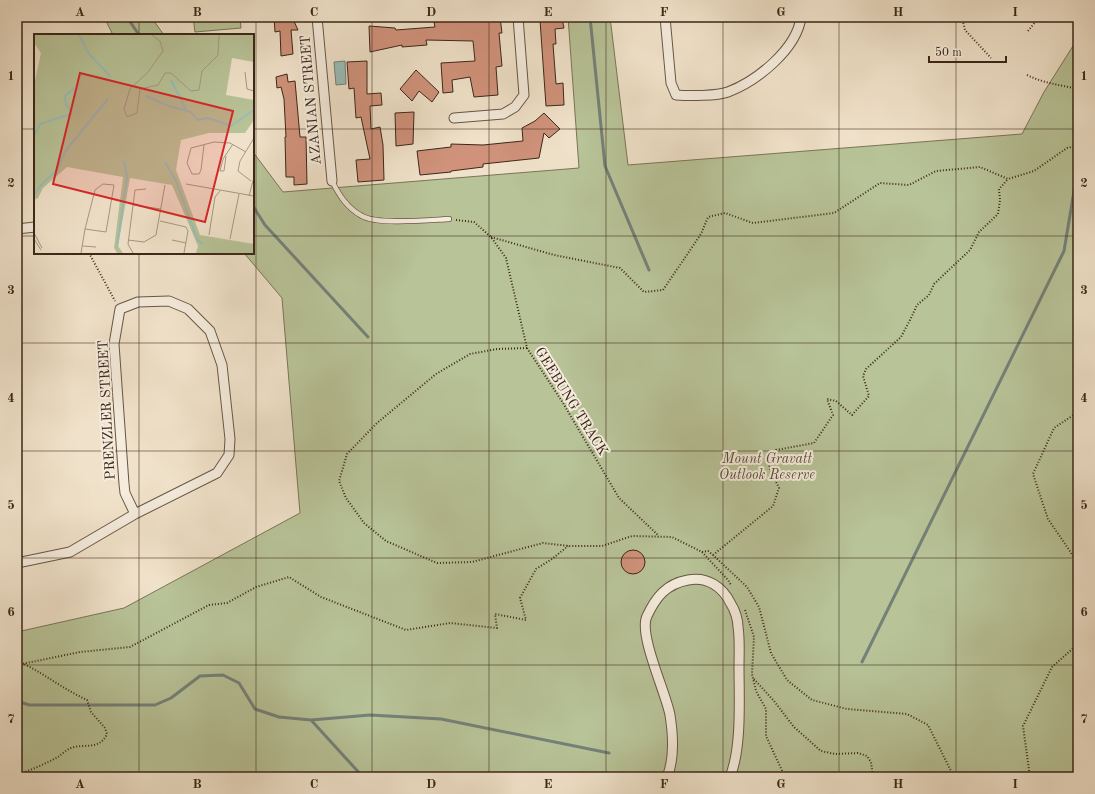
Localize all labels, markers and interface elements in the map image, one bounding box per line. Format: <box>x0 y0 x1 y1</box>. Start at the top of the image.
text: A <box>75 6 85 19</box>
text: B <box>192 6 202 19</box>
text: C <box>310 6 318 19</box>
text: D <box>426 6 436 19</box>
text: E <box>544 6 553 19</box>
text: F <box>660 6 669 19</box>
text: G <box>776 6 786 19</box>
text: H <box>893 6 904 19</box>
text: I <box>1012 6 1018 19</box>
inset map <box>34 34 254 254</box>
street label: AZANIAN STREET <box>298 34 324 165</box>
scale bar <box>929 38 1006 64</box>
text: 50 m <box>935 46 962 59</box>
text: 1 <box>7 70 15 83</box>
text: 1 <box>1080 70 1088 83</box>
text: 2 <box>7 177 15 190</box>
text: 2 <box>1080 177 1088 190</box>
text: 3 <box>7 284 15 297</box>
text: 3 <box>1080 284 1088 297</box>
street label: PRENZLER STREET <box>96 340 118 480</box>
street label: GEEBUNG TRACK <box>532 345 610 458</box>
text: 4 <box>7 392 15 405</box>
text: 4 <box>1080 392 1088 405</box>
park label: Mount Gravatt Outlook Reserve <box>719 452 815 482</box>
text: 5 <box>7 499 15 512</box>
text: 5 <box>1080 499 1088 512</box>
text: 6 <box>7 606 15 619</box>
text: 6 <box>1080 606 1088 619</box>
text: 7 <box>7 713 15 726</box>
text: 7 <box>1080 713 1088 726</box>
text: A <box>75 778 85 791</box>
text: B <box>192 778 202 791</box>
text: C <box>310 778 318 791</box>
text: D <box>426 778 436 791</box>
text: E <box>544 778 553 791</box>
text: F <box>660 778 669 791</box>
text: G <box>776 778 786 791</box>
text: H <box>893 778 904 791</box>
text: I <box>1012 778 1018 791</box>

